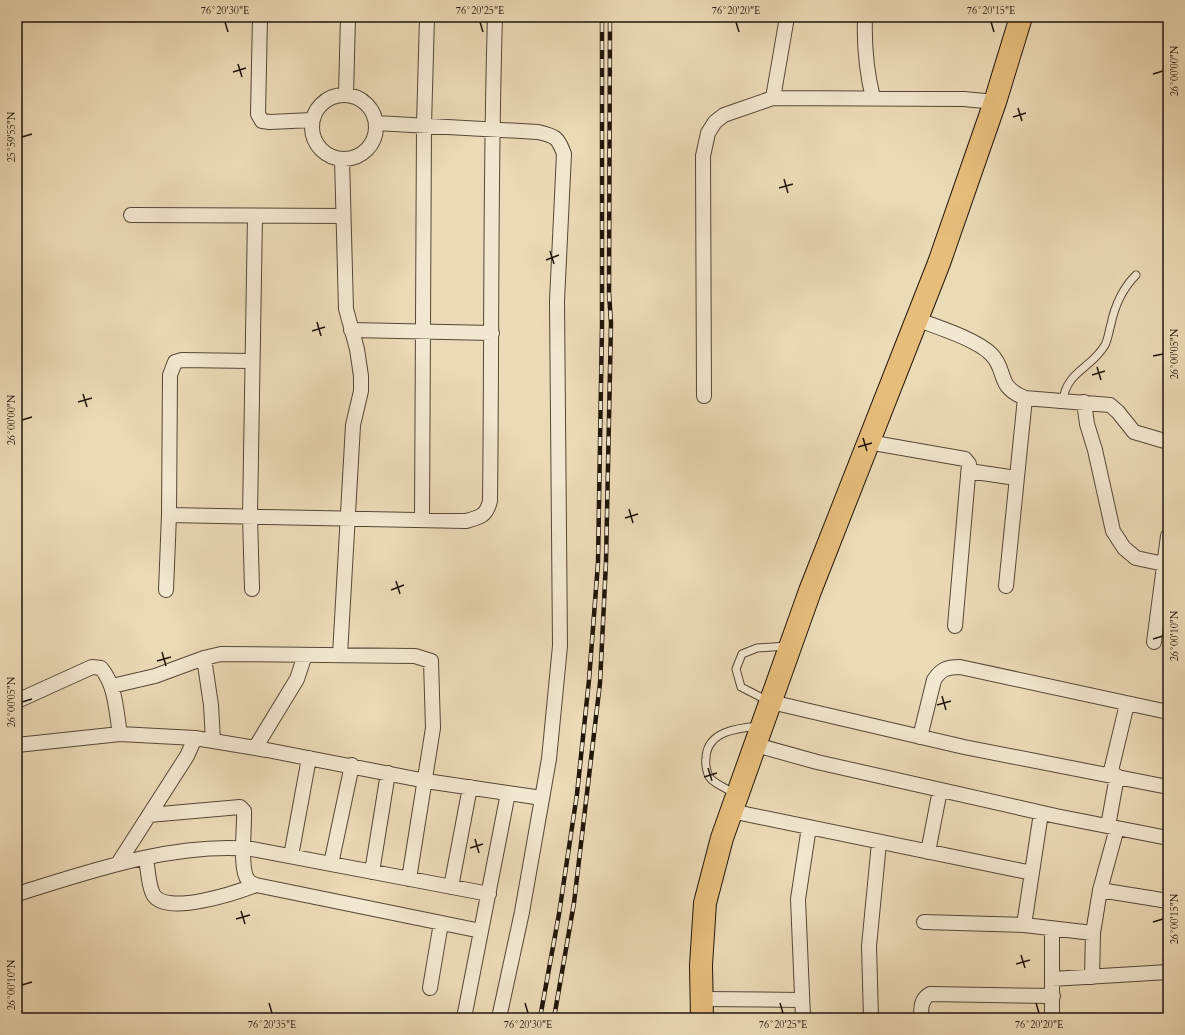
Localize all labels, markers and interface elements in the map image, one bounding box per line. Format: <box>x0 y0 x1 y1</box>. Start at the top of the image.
text: 76°20'30"E <box>201 4 249 18</box>
text: 76°20'25"E <box>456 4 504 18</box>
text: 76°20'20"E <box>712 4 760 18</box>
text: 76°20'15"E <box>967 4 1015 18</box>
text: 26°00'00"N <box>1168 45 1182 96</box>
text: 25°59'55"N <box>5 111 19 162</box>
text: 26°00'05"N <box>1168 328 1182 379</box>
text: 26°00'00"N <box>5 394 19 445</box>
text: 26°00'10"N <box>1168 610 1182 661</box>
text: 26°00'05"N <box>5 676 19 727</box>
text: 26°00'15"N <box>1168 893 1182 944</box>
text: 26°00'10"N <box>5 959 19 1010</box>
text: 76°20'35"E <box>248 1018 296 1032</box>
text: 76°20'30"E <box>504 1018 552 1032</box>
text: 76°20'25"E <box>759 1018 807 1032</box>
text: 76°20'20"E <box>1015 1018 1063 1032</box>

